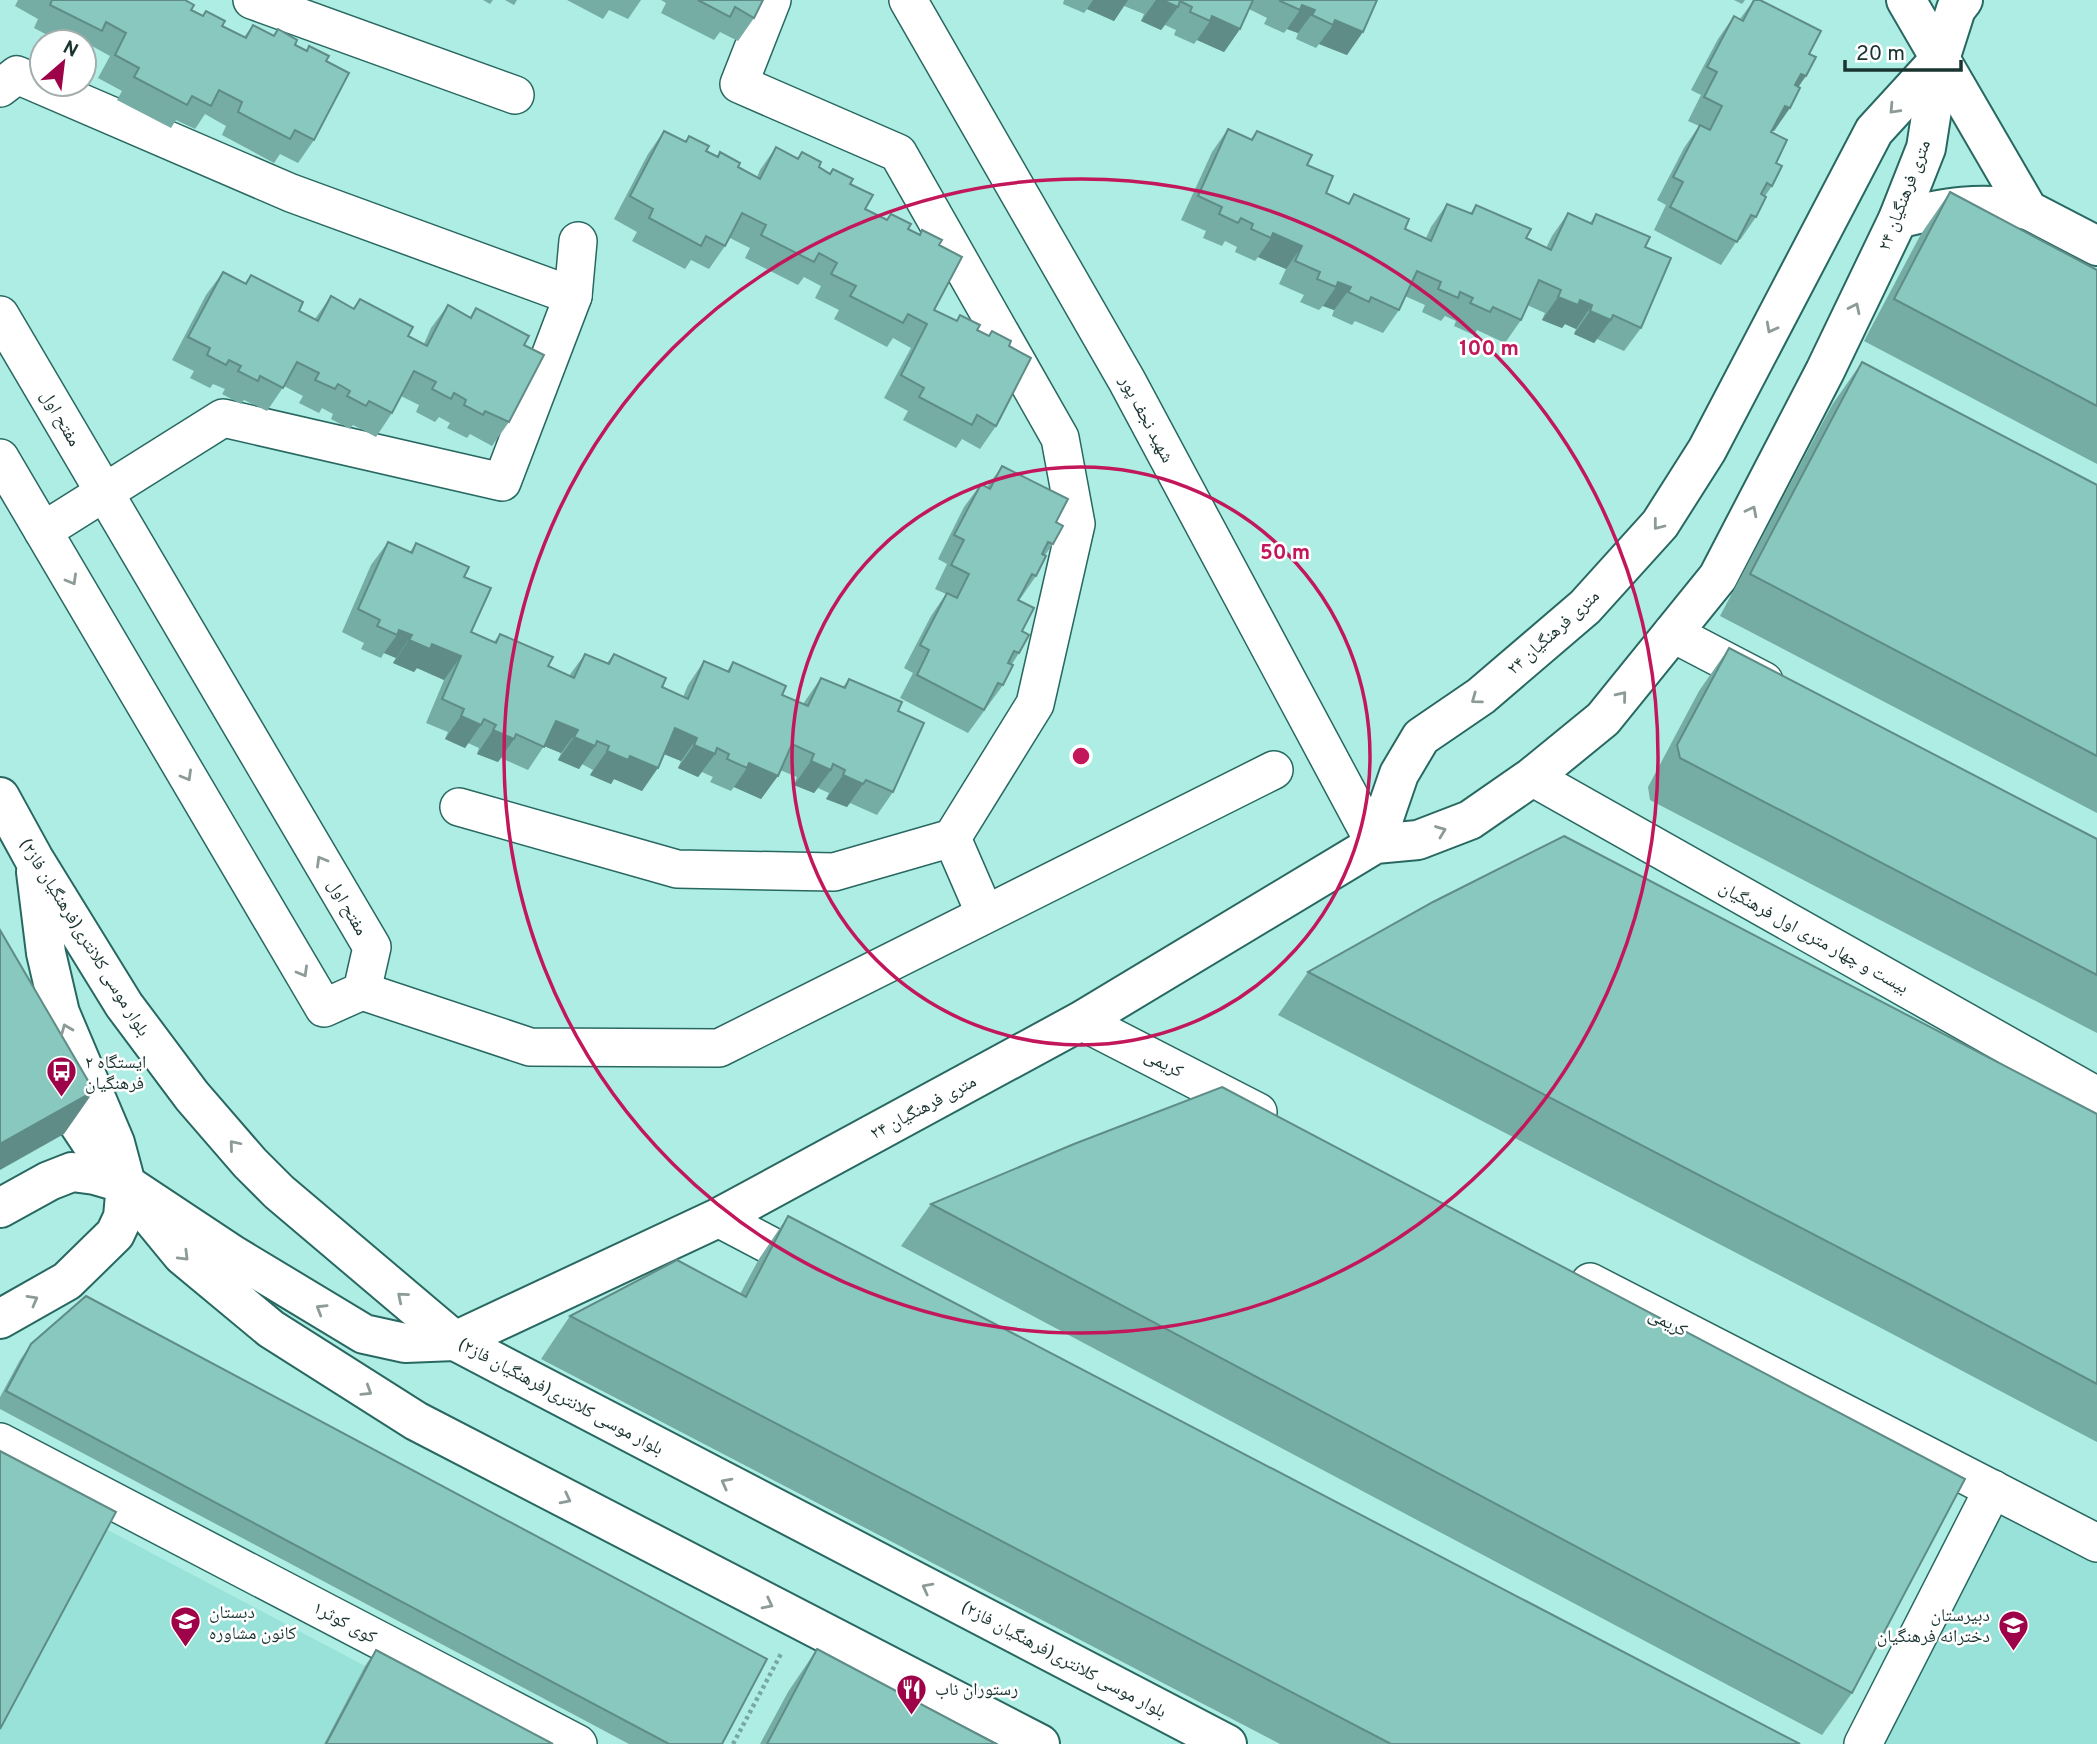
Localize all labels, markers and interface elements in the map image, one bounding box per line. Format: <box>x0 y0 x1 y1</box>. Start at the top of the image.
north arrow <box>28 28 98 98</box>
scale bar <box>1845 28 1960 72</box>
text: N <box>58 36 82 64</box>
text: 20 m <box>1856 41 1905 68</box>
one-way arrow <box>1890 101 1902 114</box>
street label: ۲۴ متری فرهنگیان <box>1874 137 1937 254</box>
one-way arrow <box>1847 303 1861 315</box>
one-way arrow <box>1766 321 1779 333</box>
text: 100 m <box>1459 336 1519 363</box>
street label: شهید نجف پور <box>1113 371 1178 467</box>
street label: مفتح اول <box>34 386 85 451</box>
one-way arrow <box>1744 506 1757 518</box>
one-way arrow <box>1654 517 1666 530</box>
text: 50 m <box>1260 540 1310 567</box>
one-way arrow <box>64 572 77 585</box>
street label: ۲۴ متری فرهنگیان <box>1503 585 1605 681</box>
one-way arrow <box>1471 691 1484 703</box>
one-way arrow <box>1613 691 1626 703</box>
centre of rings <box>1069 744 1093 768</box>
one-way arrow <box>179 768 192 781</box>
one-way arrow <box>1435 825 1447 839</box>
street label: بلوار موسی کلانتری(فرهنگیان فاز۲) <box>13 834 154 1041</box>
one-way arrow <box>317 856 330 869</box>
street label: مفتح اول <box>321 875 372 940</box>
street label: بیست و چهار متری اول فرهنگیان <box>1715 877 1912 1000</box>
one-way arrow <box>294 964 307 977</box>
one-way arrow <box>61 1023 75 1035</box>
street label: کریمی <box>1140 1045 1187 1084</box>
place label: ایستگاه ۲ فرهنگیان <box>85 1052 146 1096</box>
bus stop icon: ایستگاه ۲ فرهنگیان <box>45 1055 79 1099</box>
street label: ۲۴ متری فرهنگیان <box>867 1071 981 1146</box>
one-way arrow <box>229 1140 242 1152</box>
one-way arrow <box>176 1247 189 1260</box>
one-way arrow <box>398 1293 411 1305</box>
one-way arrow <box>26 1295 39 1308</box>
one-way arrow <box>316 1304 329 1317</box>
street label: کریمی <box>1644 1304 1691 1343</box>
street label: بلوار موسی کلانتری(فرهنگیان فاز۲) <box>454 1333 667 1461</box>
one-way arrow <box>359 1382 372 1395</box>
one-way arrow <box>721 1477 733 1491</box>
one-way arrow <box>559 1491 571 1505</box>
one-way arrow <box>922 1582 935 1596</box>
one-way arrow <box>761 1595 774 1609</box>
street label: بلوار موسی کلانتری(فرهنگیان فاز۲) <box>957 1596 1170 1724</box>
street label: کوی کوثر۱ <box>309 1597 380 1650</box>
place label: دبستان کانون مشاوره <box>209 1602 297 1646</box>
school or university icon: دبستان کانون مشاوره <box>169 1605 203 1649</box>
place label: دبیرستان دخترانه فرهنگیان <box>1877 1605 1990 1649</box>
school or university icon: دبیرستان دخترانه فرهنگیان <box>1996 1608 2030 1652</box>
restaurant icon: رستوران ناب <box>895 1672 929 1716</box>
place label: رستوران ناب <box>935 1679 1018 1702</box>

